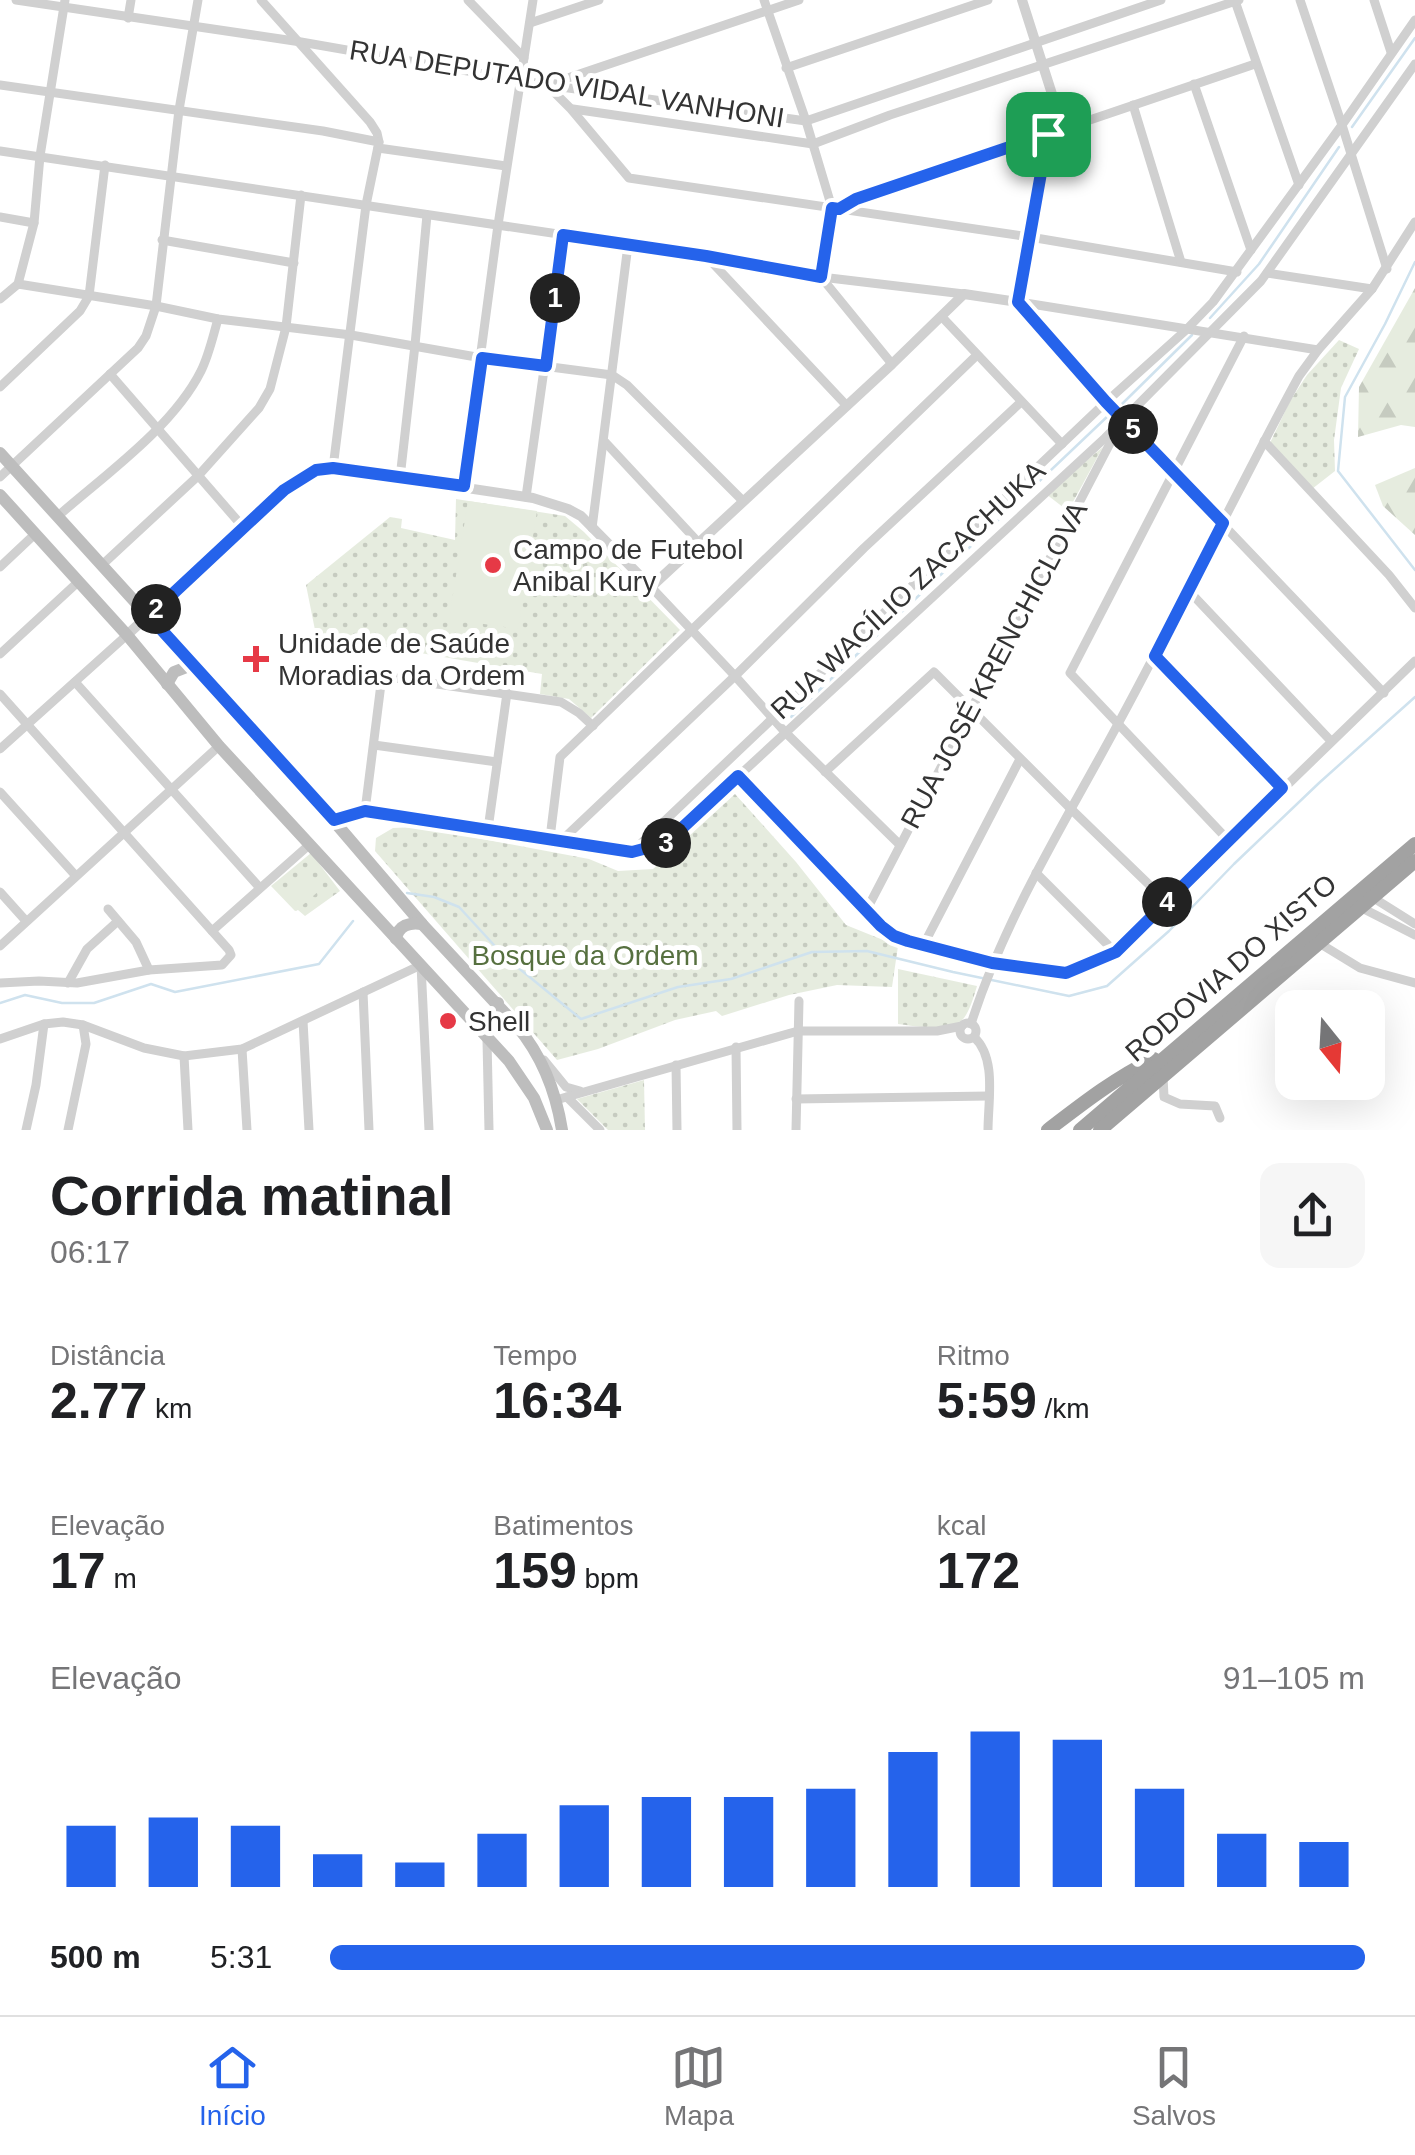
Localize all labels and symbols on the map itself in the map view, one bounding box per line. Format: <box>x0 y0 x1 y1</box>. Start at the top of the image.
street label: RUA DEPUTADO VIDAL VANHONI <box>347 34 787 134</box>
pin <box>1006 92 1091 177</box>
pin: 1 <box>530 273 580 323</box>
pin: 5 <box>1108 404 1158 454</box>
street label: RUA WACÍLIO ZACACHUKA <box>765 455 1052 725</box>
street label: RUA JOSÉ KRENCHICLOVA <box>895 496 1094 833</box>
place label: Campo de Futebol Anibal Kury <box>513 534 743 597</box>
marker: Campo de Futebol Anibal Kury <box>482 554 504 576</box>
pin: 2 <box>131 584 181 634</box>
place label: Unidade de Saúde Moradias da Ordem <box>278 628 525 691</box>
marker: Unidade de Saúde Moradias da Ordem <box>243 646 269 672</box>
pin: 3 <box>641 818 691 868</box>
street label: RODOVIA DO XISTO <box>1119 868 1343 1068</box>
pin: 4 <box>1142 877 1192 927</box>
park label: Bosque da Ordem <box>471 940 699 971</box>
north arrow <box>1275 990 1385 1100</box>
place label: Shell <box>468 1006 530 1037</box>
marker: Shell <box>437 1010 459 1032</box>

